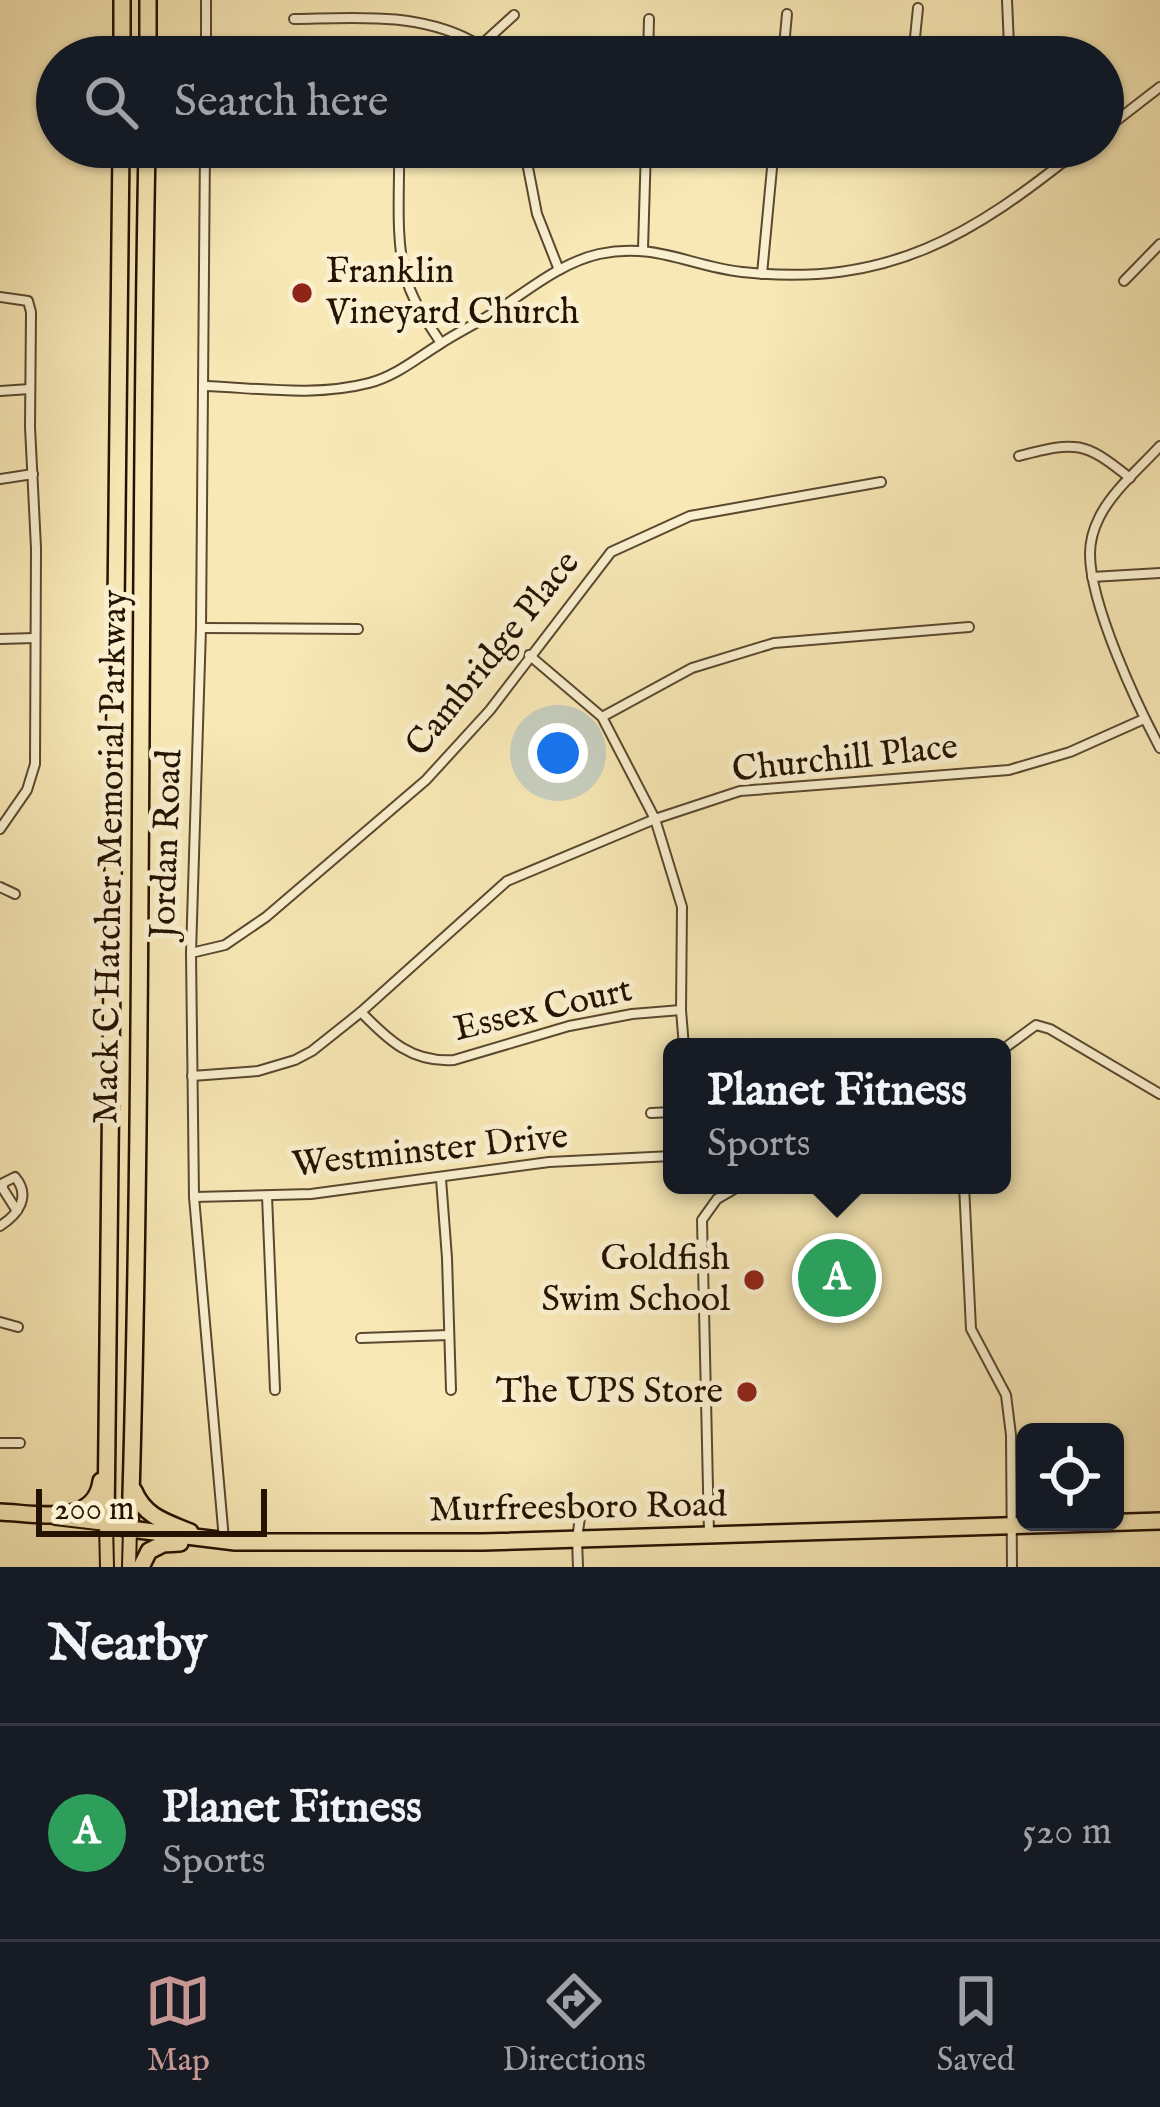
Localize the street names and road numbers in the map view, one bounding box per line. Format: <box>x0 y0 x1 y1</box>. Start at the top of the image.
street label: Cambridge Place <box>396 542 590 766</box>
street label: Mack C Hatcher Memorial Parkway <box>83 589 139 1125</box>
street label: Churchill Place <box>730 724 960 794</box>
street label: Jordan Road <box>141 748 193 943</box>
street label: Essex Court <box>449 967 637 1053</box>
street label: Westminster Drive <box>290 1114 570 1188</box>
street label: Murfreesboro Road <box>429 1482 728 1534</box>

